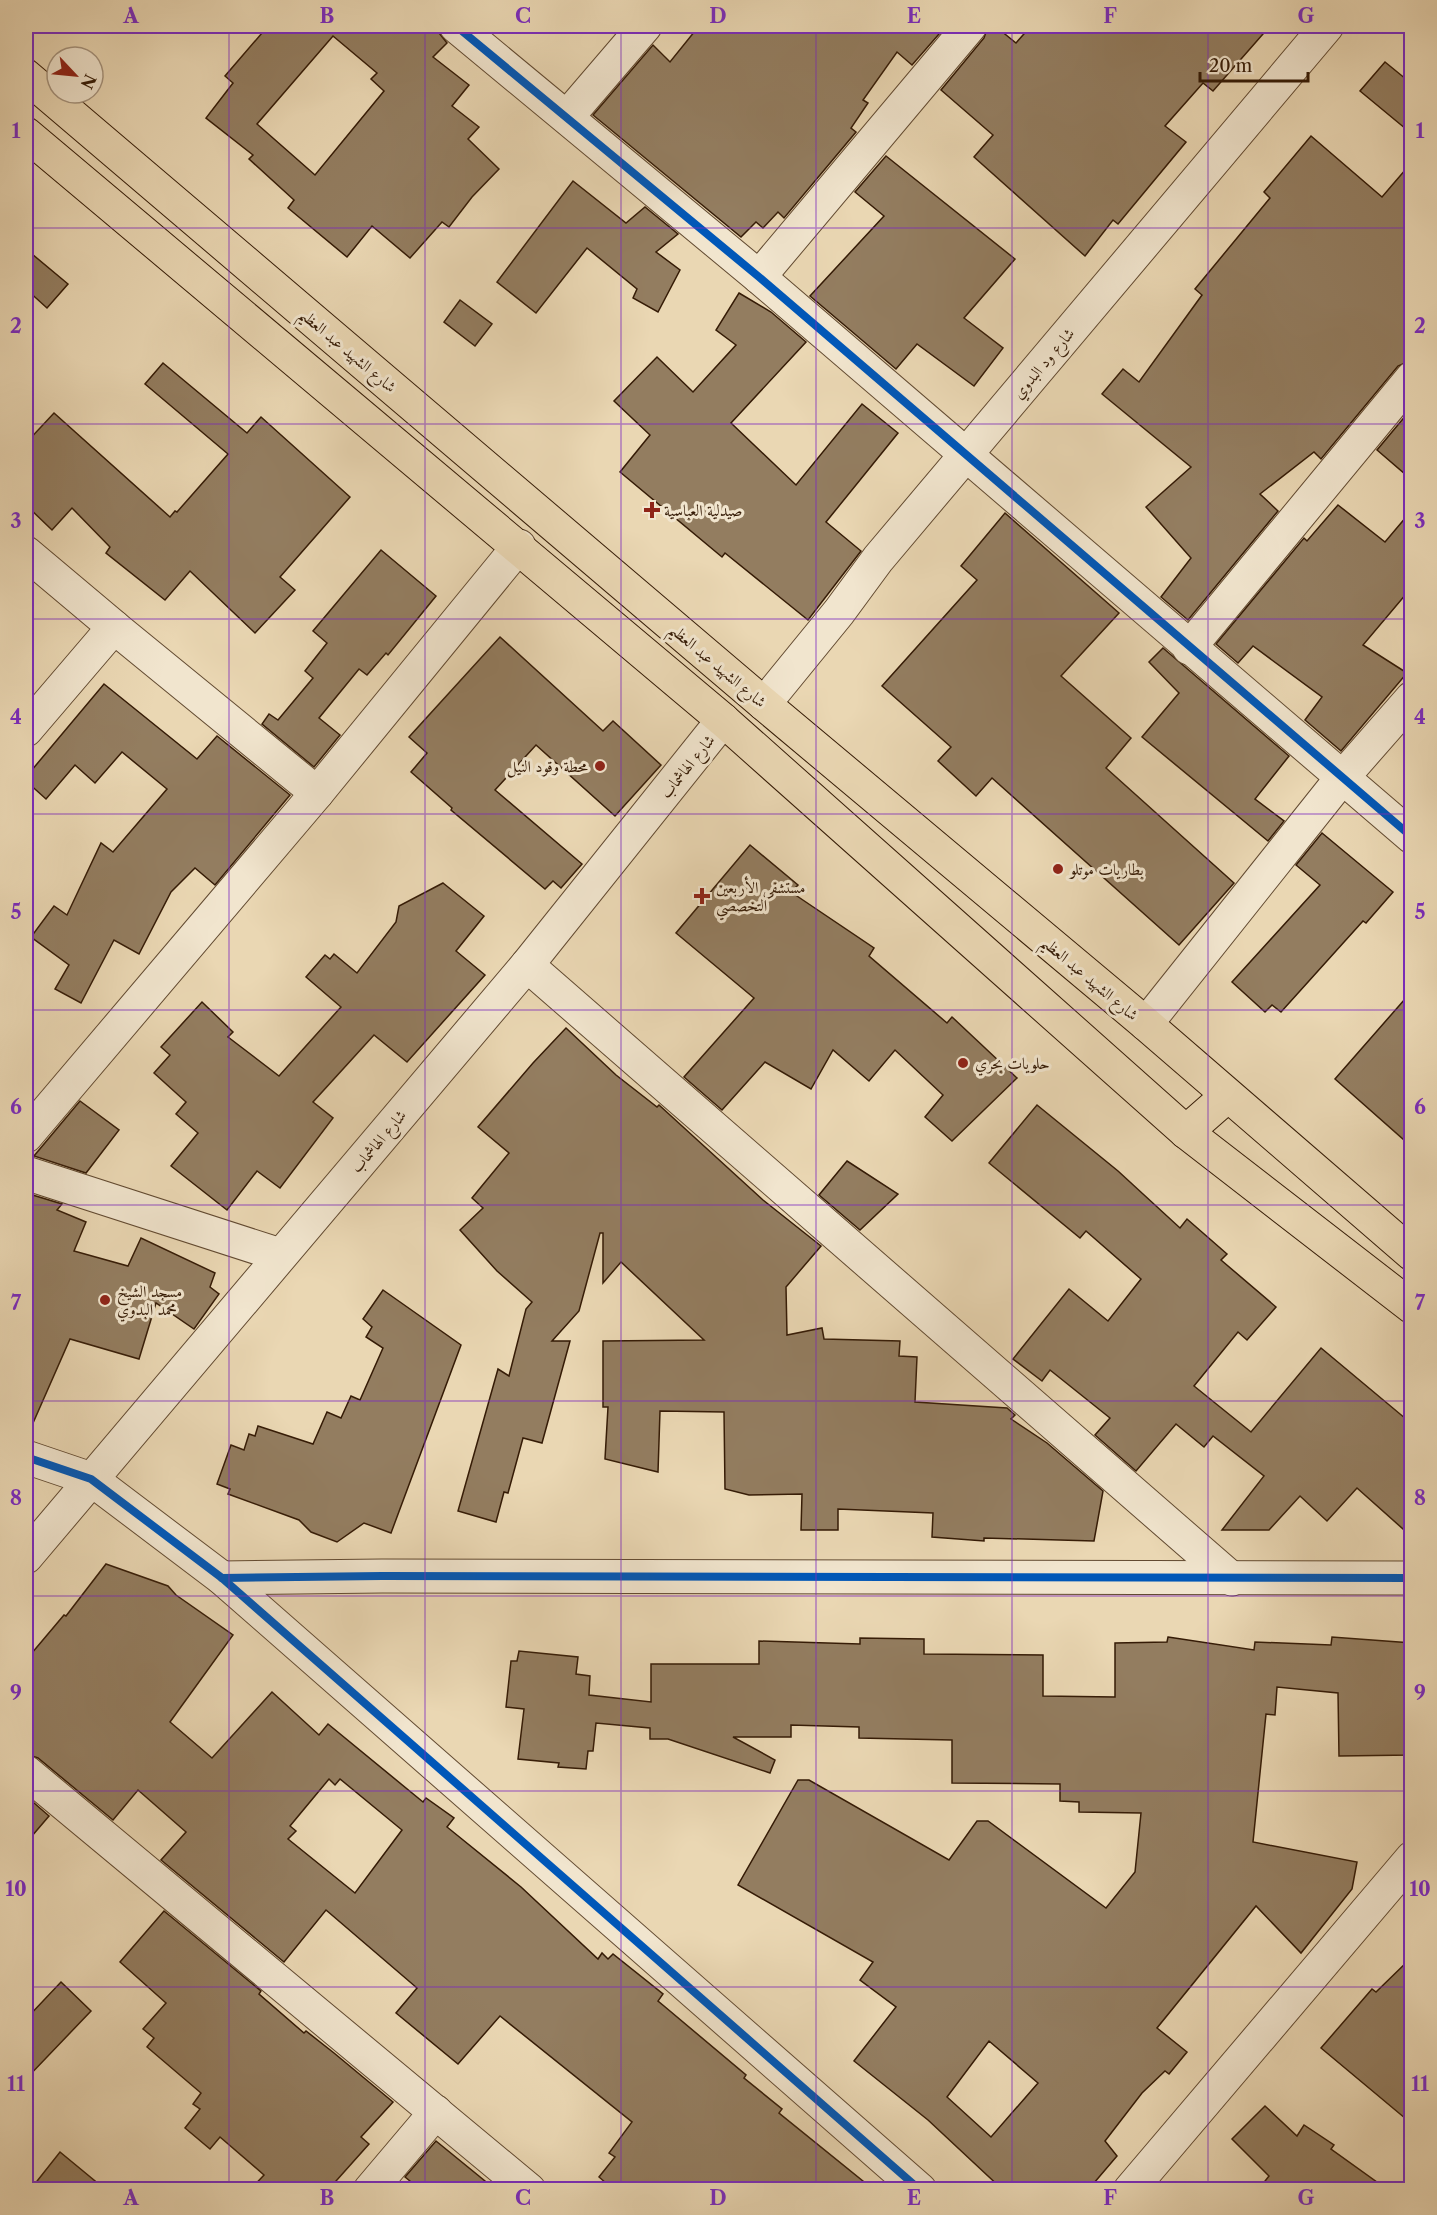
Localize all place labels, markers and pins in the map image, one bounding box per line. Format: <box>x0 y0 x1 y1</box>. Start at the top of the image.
place label: صيدلية العباسية <box>664 500 742 520</box>
marker: صيدلية العباسية <box>645 503 659 517</box>
place label: محطة وقود النيل <box>507 756 588 778</box>
marker: محطة وقود النيل <box>593 759 607 773</box>
place label: بطاريات موتلو <box>1068 859 1144 880</box>
marker: بطاريات موتلو <box>1051 862 1065 876</box>
place label: مستشفى الأربعين التخصصي <box>716 876 806 921</box>
marker: مستشفى الأربعين التخصصي <box>693 887 711 905</box>
place label: حلويات بحري <box>975 1053 1050 1076</box>
marker: حلويات بحري <box>956 1056 970 1070</box>
place label: مسجد الشيخ محمد البدوي <box>117 1281 182 1322</box>
marker: مسجد الشيخ محمد البدوي <box>98 1293 112 1307</box>

